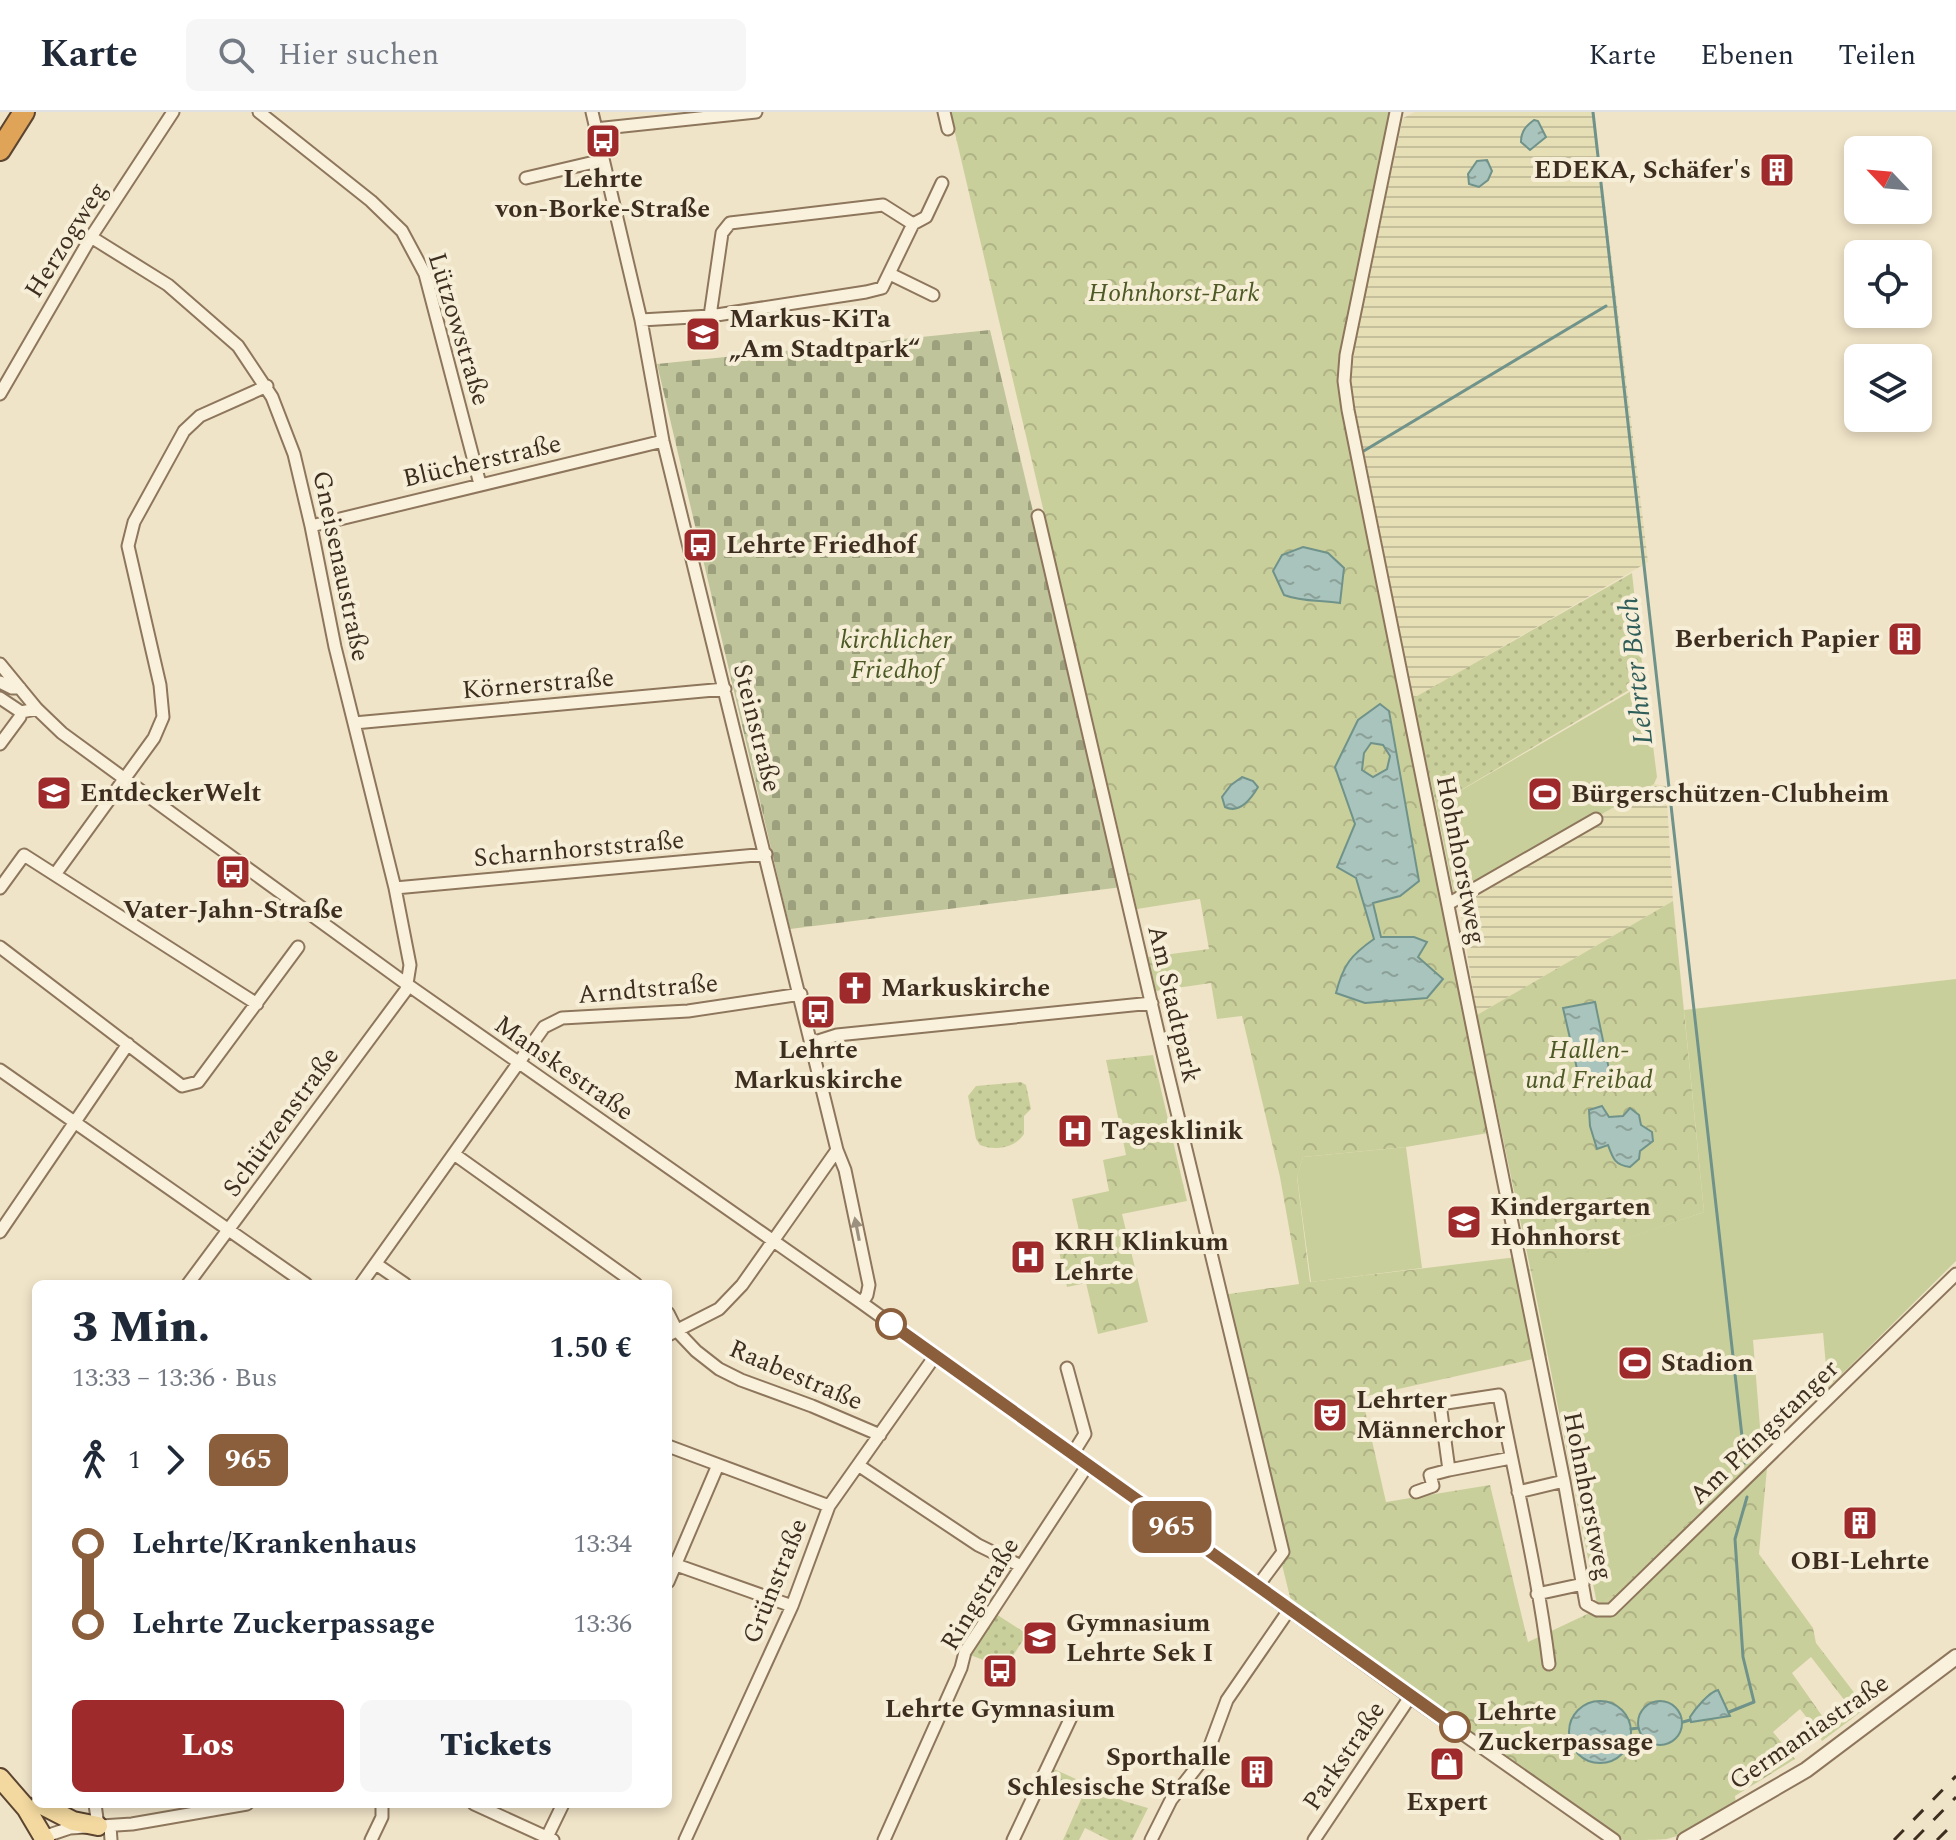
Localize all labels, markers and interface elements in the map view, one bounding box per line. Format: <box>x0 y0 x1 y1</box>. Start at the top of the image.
search box <box>186 19 746 91</box>
text: Karte <box>40 26 138 84</box>
text: Hier suchen <box>278 32 439 78</box>
icon: search <box>214 33 258 77</box>
text: Karte <box>1588 34 1656 77</box>
text: Ebenen <box>1700 34 1794 77</box>
text: Teilen <box>1838 34 1916 77</box>
bus stop icon: Lehrte von-Borke-Straße <box>584 122 622 160</box>
north arrow <box>1844 136 1932 224</box>
map controls <box>1844 136 1932 432</box>
place label: EDEKA, Schäfer's <box>1534 150 1751 190</box>
building icon: EDEKA, Schäfer's <box>1758 151 1796 189</box>
place label: Lehrte von-Borke-Straße <box>495 159 710 229</box>
street label: Herzogweg <box>14 174 118 306</box>
button: locate <box>1844 240 1932 328</box>
street label: Lützowstraße <box>417 248 501 410</box>
park label: Hohnhorst-Park <box>1088 273 1260 313</box>
place label: Markus-KiTa „Am Stadtpark“ <box>729 299 920 369</box>
school or university icon: Markus-KiTa „Am Stadtpark“ <box>684 315 722 353</box>
button: layers <box>1844 344 1932 432</box>
street label: Blücherstraße <box>399 423 565 499</box>
street label: Gneisenaustraße <box>301 467 381 665</box>
place label: Lehrte Friedhof <box>726 525 917 565</box>
bus stop icon: Lehrte Friedhof <box>681 526 719 564</box>
water label: Lehrter Bach <box>1607 595 1665 747</box>
place label: Berberich Papier <box>1674 619 1880 659</box>
park label: kirchlicher Friedhof <box>840 620 953 690</box>
building icon: Berberich Papier <box>1886 620 1924 658</box>
street label: Körnerstraße <box>460 657 616 711</box>
street label: Steinstraße <box>722 660 792 796</box>
street label: Hohnhorstweg <box>1425 772 1497 948</box>
place label: EntdeckerWelt <box>80 773 261 813</box>
school or university icon: EntdeckerWelt <box>35 774 73 812</box>
place label: Bürgerschützen-Clubheim <box>1571 774 1889 814</box>
sports icon: Bürgerschützen-Clubheim <box>1526 775 1564 813</box>
street label: Scharnhorststraße <box>472 820 686 878</box>
bus stop icon: Vater-Jahn-Straße <box>214 853 252 891</box>
place label: Vater-Jahn-Straße <box>123 890 343 930</box>
street label: Am Stadtpark <box>1136 921 1212 1087</box>
street label: Arndtstraße <box>576 963 720 1015</box>
place label: Markuskirche <box>881 968 1050 1008</box>
church icon: Markuskirche <box>836 969 874 1007</box>
bus stop icon: Lehrte Markuskirche <box>799 993 837 1031</box>
street label: Manskestraße <box>486 1005 642 1131</box>
place label: Lehrte Markuskirche <box>733 1030 903 1100</box>
park label: Hallen- und Freibad <box>1525 1030 1653 1100</box>
street label: Schützenstraße <box>213 1038 349 1206</box>
place label: Tagesklinik <box>1101 1111 1243 1151</box>
hospital icon: Tagesklinik <box>1056 1112 1094 1150</box>
place label: Kindergarten Hohnhorst <box>1490 1187 1651 1257</box>
school or university icon: Kindergarten Hohnhorst <box>1445 1203 1483 1241</box>
one-way arrow <box>850 1216 862 1241</box>
place label: KRH Klinkum Lehrte <box>1054 1222 1229 1292</box>
hospital icon: KRH Klinkum Lehrte <box>1009 1238 1047 1276</box>
text: 3 Min. <box>72 1294 210 1361</box>
unlabelled marker <box>876 1309 906 1339</box>
text: 1.50 € <box>549 1325 632 1371</box>
street label: Raabestraße <box>723 1329 869 1421</box>
place label: Stadion <box>1661 1343 1754 1383</box>
sports icon: Stadion <box>1616 1344 1654 1382</box>
street label: Am Pfingstanger <box>1680 1350 1848 1514</box>
text: 13:33 – 13:36 · Bus <box>72 1358 277 1398</box>
place label: Lehrter Männerchor <box>1356 1380 1506 1450</box>
theatre icon: Lehrter Männerchor <box>1311 1396 1349 1434</box>
street label: Hohnhorstweg <box>1552 1408 1624 1584</box>
icon: walk <box>72 1438 116 1482</box>
icon: forward <box>153 1438 197 1482</box>
text: 965 <box>225 1438 272 1481</box>
text: 1 <box>128 1440 141 1480</box>
line badge: 965 <box>1126 1501 1218 1553</box>
building icon: OBI-Lehrte <box>1841 1504 1879 1542</box>
text: 965 <box>1148 1505 1196 1548</box>
street label: Grünstraße <box>732 1512 818 1650</box>
text: Lehrte/Krankenhaus <box>132 1521 417 1567</box>
text: 13:34 <box>573 1524 632 1564</box>
street label: Ringstraße <box>930 1530 1030 1658</box>
place label: OBI-Lehrte <box>1791 1541 1929 1581</box>
text: Lehrte Zuckerpassage <box>132 1601 435 1647</box>
place label: Gymnasium Lehrte Sek I <box>1066 1603 1213 1673</box>
text: 13:36 <box>573 1604 632 1644</box>
school or university icon: Gymnasium Lehrte Sek I <box>1021 1619 1059 1657</box>
bus stop icon: Lehrte Gymnasium <box>981 1652 1019 1690</box>
street label: Germaniastraße <box>1721 1664 1897 1800</box>
place label: Lehrte Gymnasium <box>885 1689 1115 1729</box>
place label: Lehrte Zuckerpassage <box>1477 1692 1654 1762</box>
street label: Parkstraße <box>1292 1693 1396 1819</box>
button: Los <box>72 1700 344 1792</box>
button: Tickets <box>360 1700 632 1792</box>
marker: Lehrte Zuckerpassage <box>1440 1712 1470 1742</box>
place label: Sporthalle Schlesische Straße <box>1007 1737 1231 1807</box>
shop icon: Expert <box>1428 1745 1466 1783</box>
building icon: Sporthalle Schlesische Straße <box>1238 1753 1276 1791</box>
place label: Expert <box>1406 1782 1488 1822</box>

